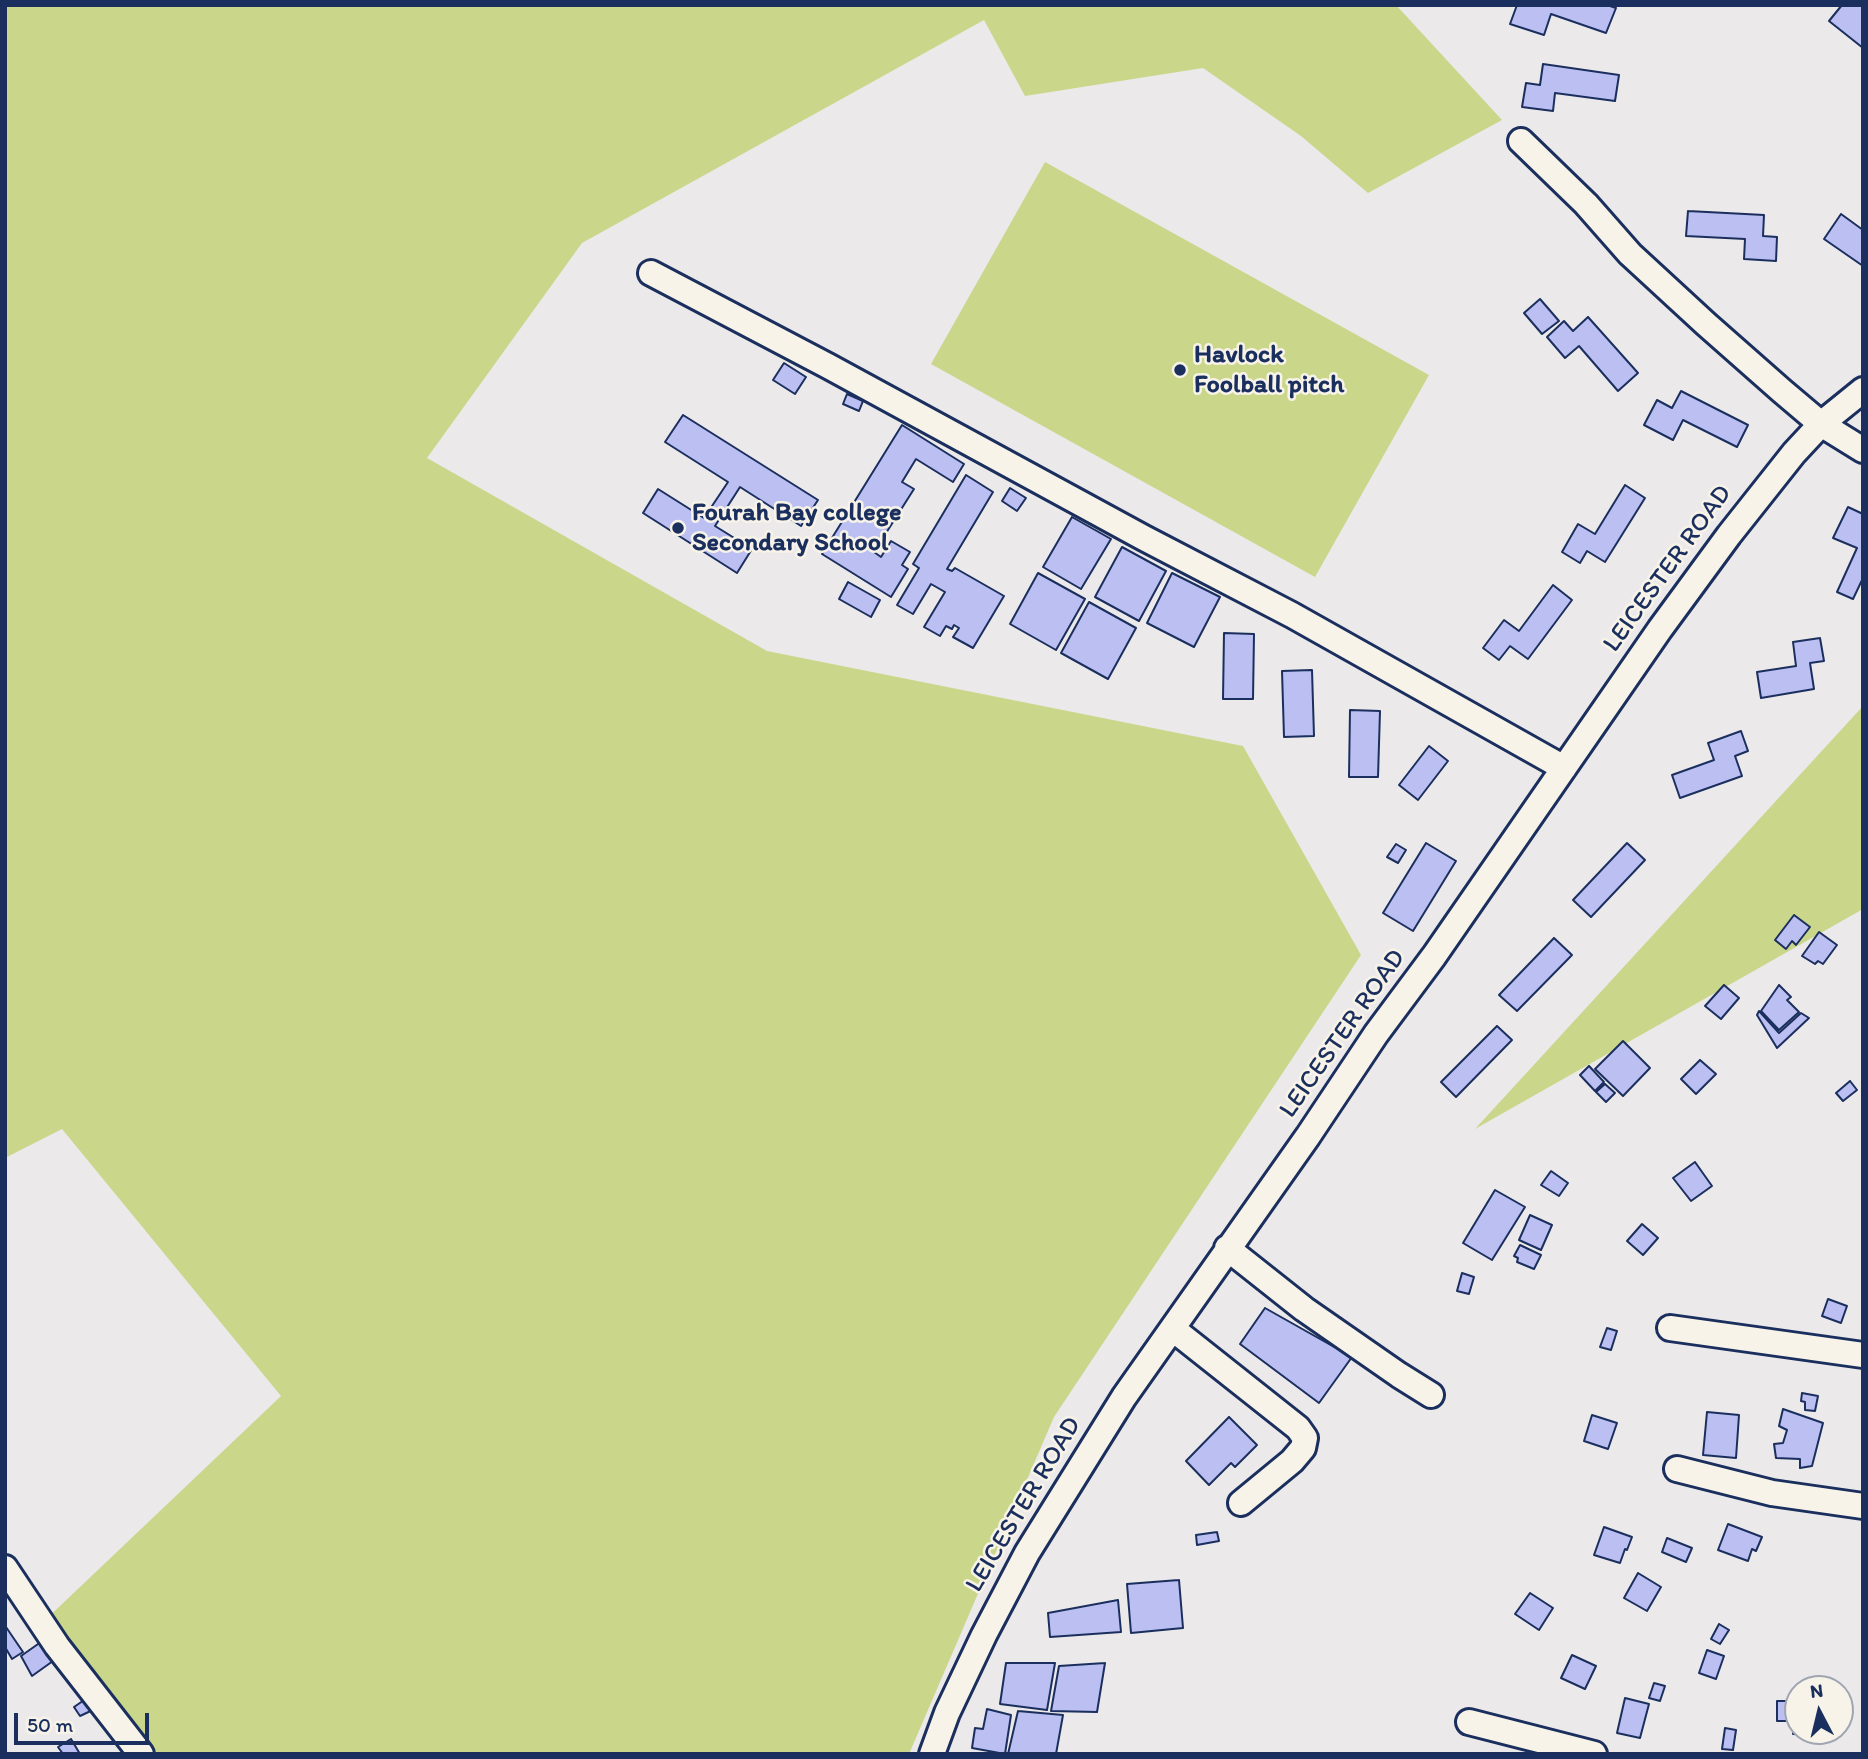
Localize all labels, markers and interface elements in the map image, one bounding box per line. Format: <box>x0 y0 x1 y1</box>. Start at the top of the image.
place label: Havlock Foolball pitch <box>1194 339 1344 400</box>
marker: Havlock Foolball pitch <box>1172 362 1188 378</box>
street label: LEICESTER ROAD <box>1597 480 1739 658</box>
place label: Fourah Bay college Secondary School <box>692 497 902 558</box>
marker: Fourah Bay college Secondary School <box>670 520 686 536</box>
street label: LEICESTER ROAD <box>1273 944 1413 1124</box>
street label: LEICESTER ROAD <box>960 1412 1088 1598</box>
north arrow <box>1784 1675 1854 1745</box>
text: N <box>1809 1678 1824 1703</box>
scale bar <box>18 1700 152 1744</box>
text: 50 m <box>27 1712 73 1737</box>

